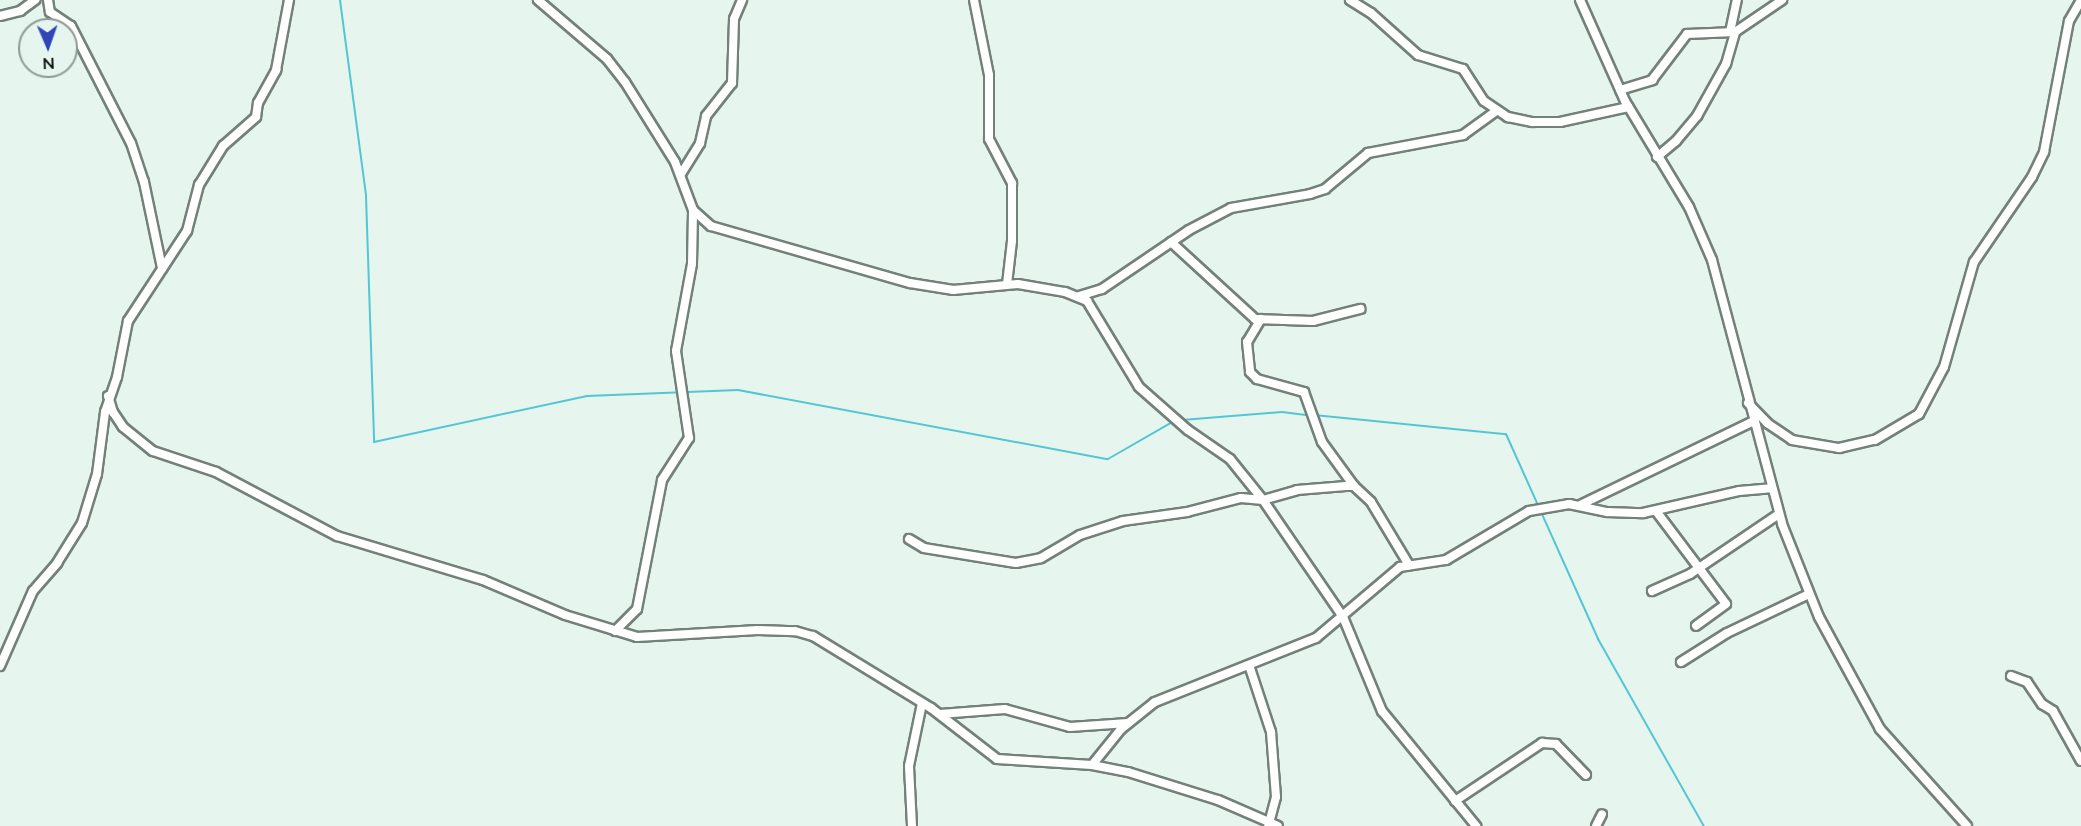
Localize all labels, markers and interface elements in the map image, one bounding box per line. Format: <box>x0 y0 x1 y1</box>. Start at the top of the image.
north arrow <box>18 18 78 78</box>
text: N <box>42 55 55 74</box>

